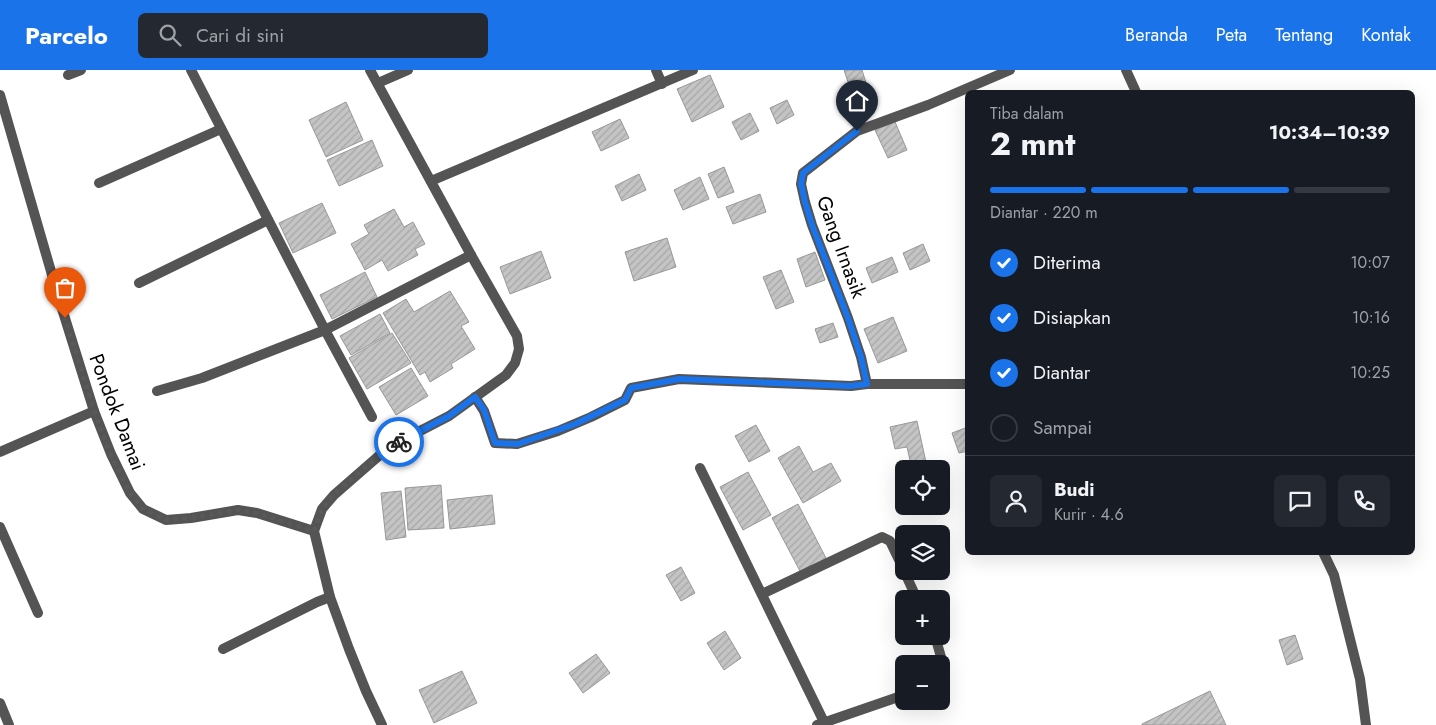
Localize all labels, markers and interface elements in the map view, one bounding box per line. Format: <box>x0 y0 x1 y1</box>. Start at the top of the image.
search box <box>138 13 488 58</box>
text: Parcelo <box>25 18 108 53</box>
icon: search <box>156 21 184 49</box>
text: Cari di sini <box>196 22 284 49</box>
text: Beranda <box>1125 22 1188 48</box>
text: Peta <box>1216 22 1247 48</box>
text: Tentang <box>1275 22 1333 48</box>
text: Kontak <box>1361 22 1411 48</box>
pin <box>836 80 878 131</box>
icon: home <box>843 87 871 115</box>
text: Tiba dalam <box>990 102 1064 125</box>
text: 10:34–10:39 <box>1269 119 1390 146</box>
text: 2 mnt <box>990 121 1075 167</box>
street label: Gang Irnasik <box>809 192 873 302</box>
text: Diantar · 220 m <box>990 201 1098 224</box>
icon: check <box>990 249 1018 277</box>
text: Diterima <box>1033 249 1101 276</box>
text: 10:07 <box>1350 251 1390 274</box>
pin <box>44 267 86 318</box>
icon: bag <box>51 274 79 302</box>
icon: check <box>990 304 1018 332</box>
text: Disiapkan <box>1033 304 1111 331</box>
text: 10:16 <box>1352 306 1390 329</box>
street label: Pondok Damai <box>82 350 152 474</box>
icon: check <box>990 359 1018 387</box>
text: Diantar <box>1033 359 1090 386</box>
text: 10:25 <box>1350 361 1390 384</box>
text: Sampai <box>1033 414 1092 441</box>
courier <box>374 417 424 467</box>
icon: bike <box>385 428 413 456</box>
map controls <box>895 460 950 710</box>
button: locate <box>895 460 950 515</box>
button: person <box>990 475 1042 527</box>
button: chat <box>1274 475 1326 527</box>
button: phone <box>1338 475 1390 527</box>
text: Budi <box>1054 476 1095 503</box>
text: Kurir · 4.6 <box>1054 503 1124 526</box>
button: layers <box>895 525 950 580</box>
button: + <box>895 590 950 645</box>
button: − <box>895 655 950 710</box>

